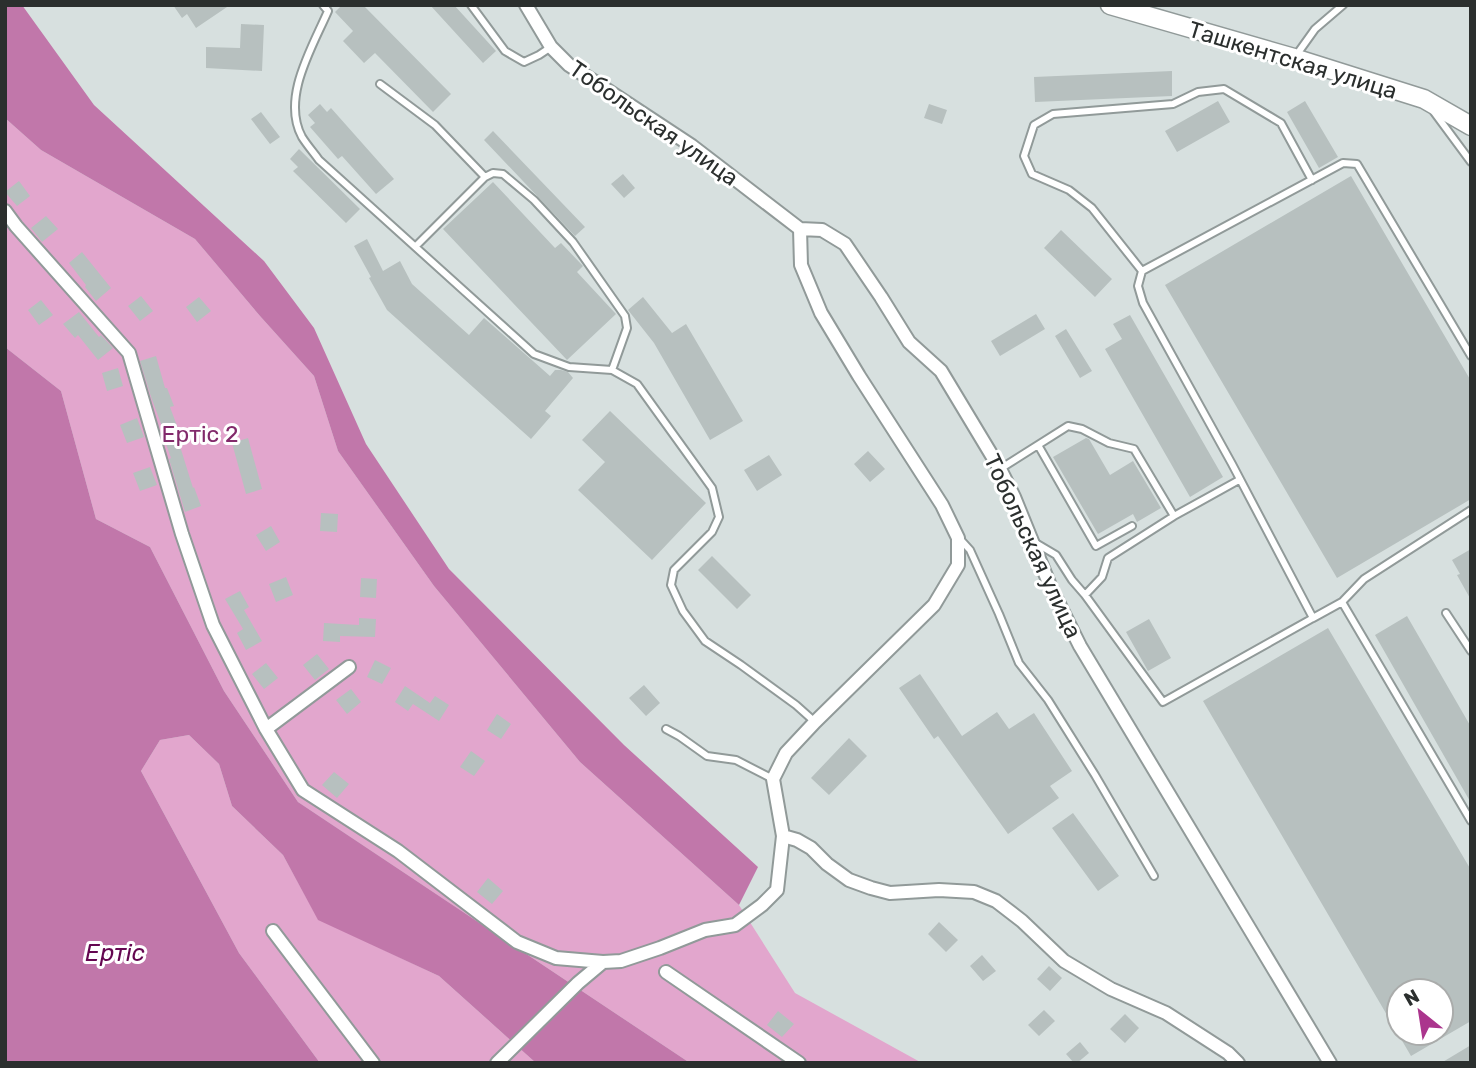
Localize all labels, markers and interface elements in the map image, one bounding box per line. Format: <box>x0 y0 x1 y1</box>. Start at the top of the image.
street label: Ташкентская улица <box>1185 15 1401 105</box>
street label: Тобольская улица <box>564 54 744 192</box>
park label: Ертіс 2 <box>162 420 238 448</box>
street label: Тобольская улица <box>978 450 1088 642</box>
water label: Ертіс <box>85 939 145 967</box>
north arrow <box>1385 977 1455 1047</box>
text: N <box>1400 984 1423 1011</box>

